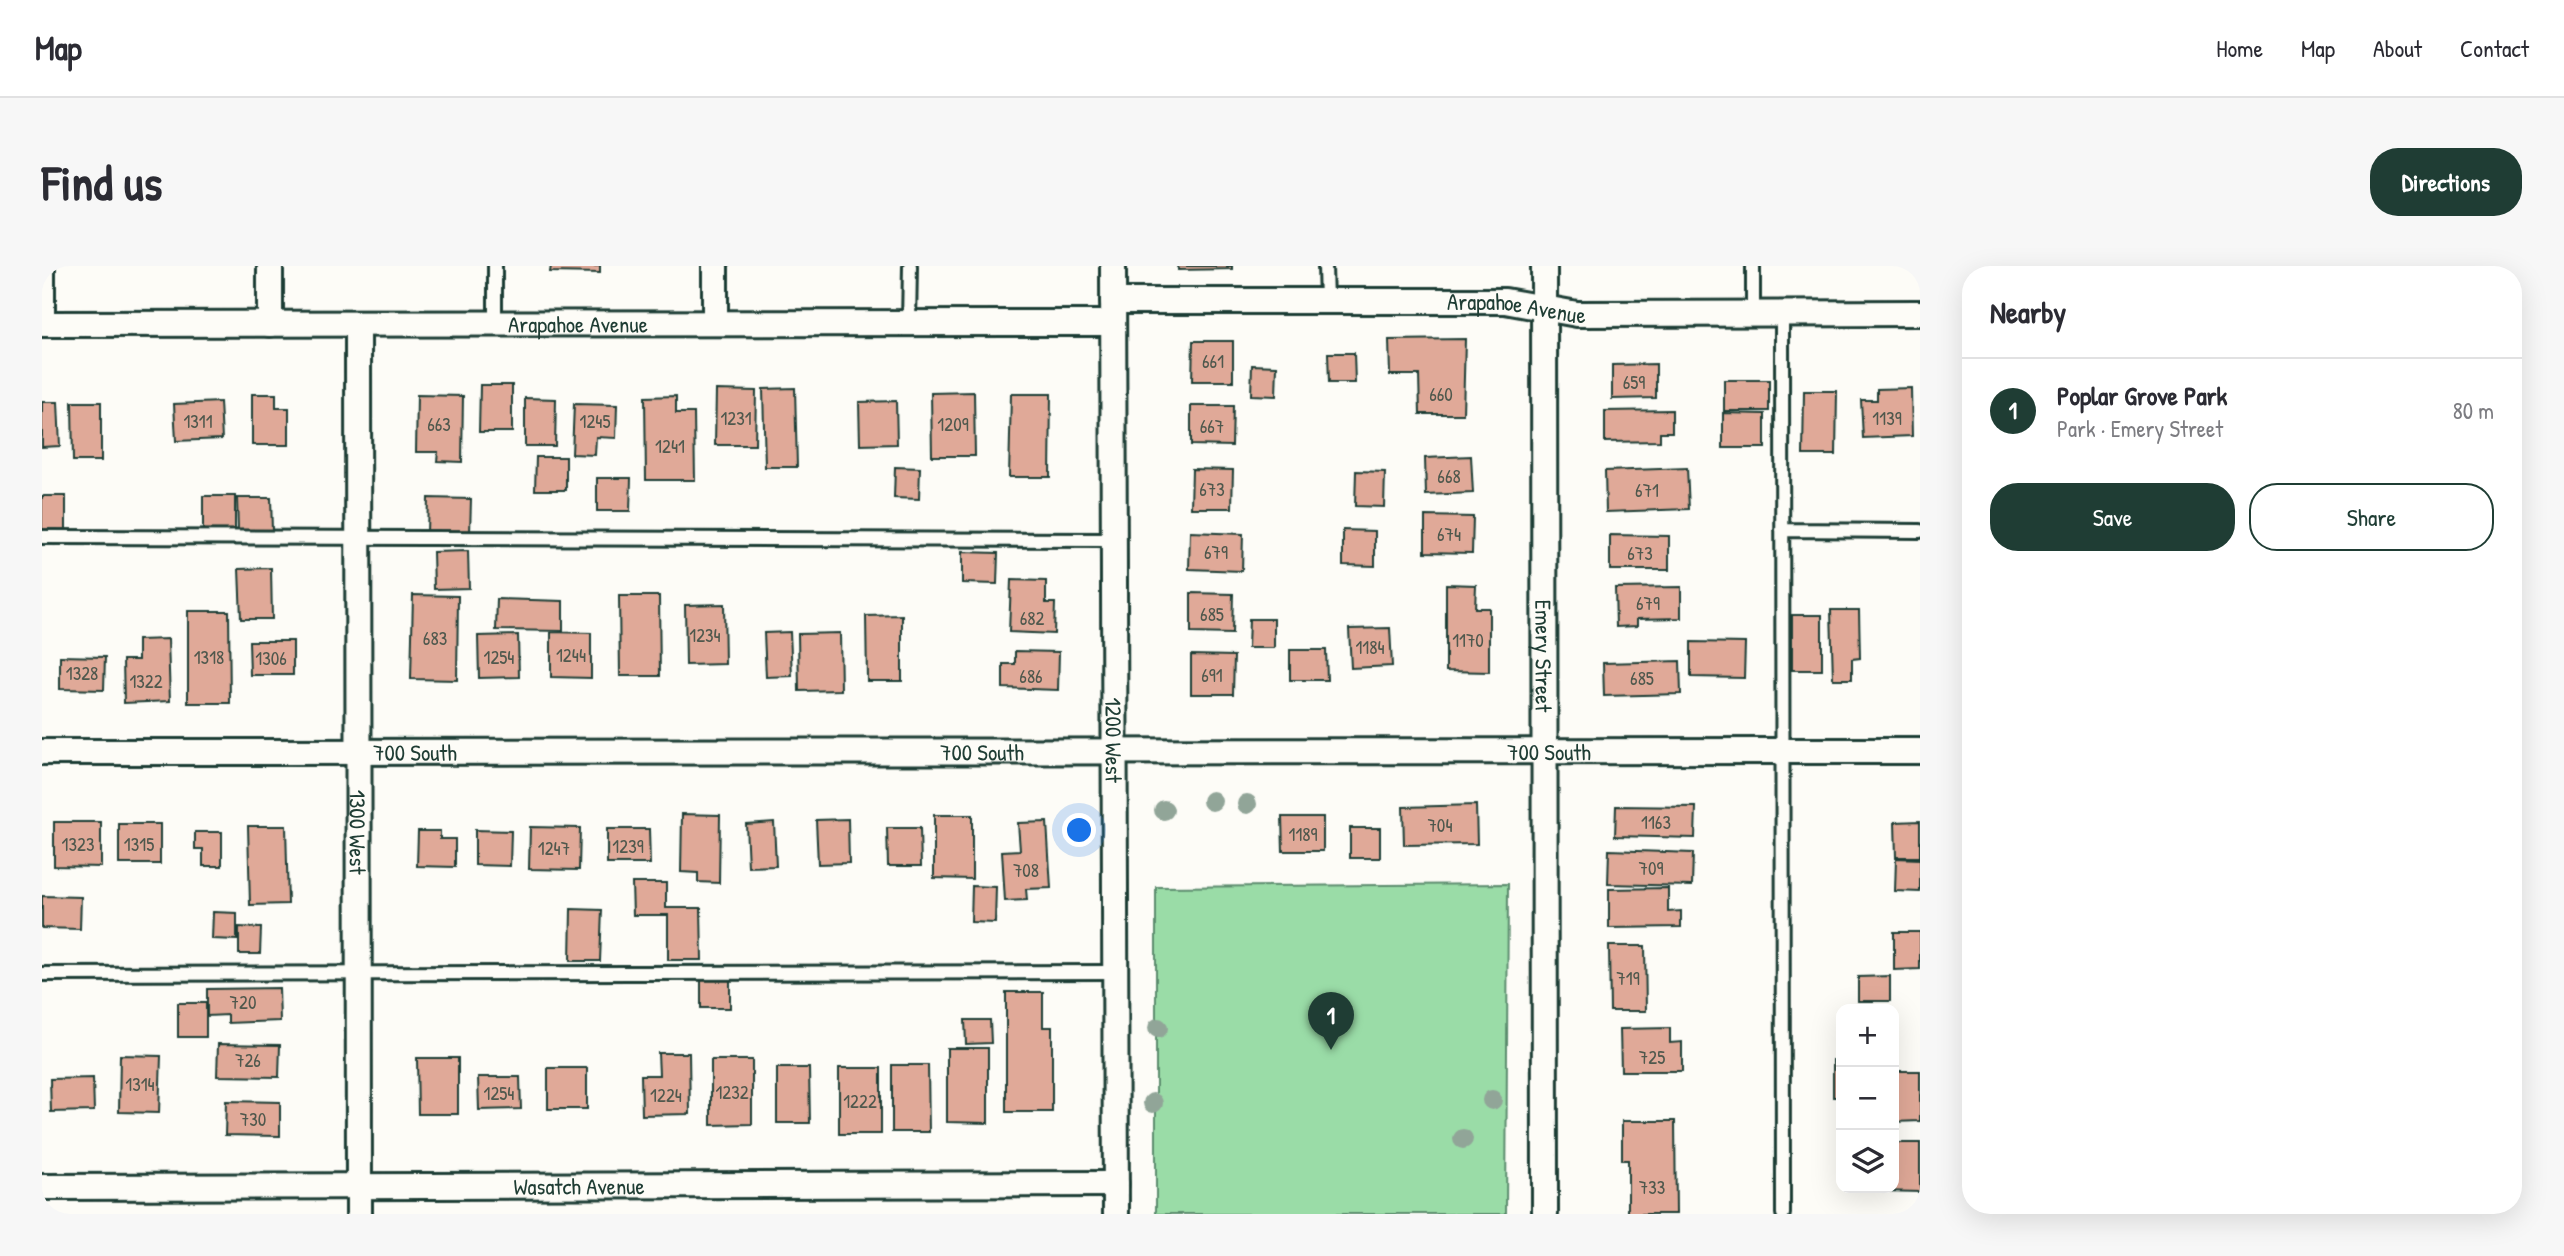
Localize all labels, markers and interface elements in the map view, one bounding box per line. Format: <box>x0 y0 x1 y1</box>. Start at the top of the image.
text: Map <box>35 26 82 70</box>
text: Home <box>2216 32 2263 64</box>
text: Map <box>2301 32 2335 64</box>
text: About <box>2373 32 2422 64</box>
text: Contact <box>2460 32 2529 64</box>
button: Directions <box>2370 148 2522 216</box>
text: Find us <box>42 149 162 215</box>
street label: Arapahoe Avenue <box>1447 286 1586 330</box>
text: Nearby <box>1990 292 2066 332</box>
street label: Arapahoe Avenue <box>508 308 648 339</box>
house number: 661 <box>1202 348 1224 374</box>
house number: 659 <box>1623 369 1645 395</box>
text: Poplar Grove Park <box>2057 378 2227 413</box>
house number: 660 <box>1429 381 1453 407</box>
text: 1 <box>2009 395 2017 426</box>
text: 80 m <box>2453 395 2494 426</box>
house number: 1231 <box>720 405 752 431</box>
house number: 1139 <box>1872 405 1902 431</box>
house number: 1311 <box>183 408 213 434</box>
house number: 1245 <box>580 408 610 434</box>
house number: 663 <box>427 411 451 437</box>
house number: 1209 <box>937 411 969 437</box>
house number: 667 <box>1200 413 1224 439</box>
text: Park · Emery Street <box>2057 413 2223 444</box>
house number: 1241 <box>655 433 685 459</box>
house number: 668 <box>1437 463 1461 489</box>
house number: 673 <box>1199 476 1225 502</box>
house number: 671 <box>1635 477 1659 503</box>
button: Save <box>1990 483 2235 551</box>
button: Share <box>2249 483 2494 551</box>
house number: 674 <box>1437 521 1461 547</box>
house number: 679 <box>1204 539 1228 565</box>
house number: 673 <box>1627 540 1653 566</box>
house number: 679 <box>1636 590 1660 616</box>
street label: Emery Street <box>1529 600 1560 713</box>
house number: 685 <box>1200 601 1224 627</box>
house number: 682 <box>1020 605 1044 631</box>
house number: 1234 <box>689 622 721 648</box>
house number: 683 <box>423 625 447 651</box>
house number: 1170 <box>1452 627 1484 653</box>
house number: 1184 <box>1355 634 1385 660</box>
house number: 1244 <box>556 642 586 668</box>
house number: 1318 <box>194 644 224 670</box>
house number: 1254 <box>484 644 514 670</box>
house number: 1306 <box>255 645 287 671</box>
house number: 1328 <box>66 660 98 686</box>
house number: 691 <box>1201 662 1223 688</box>
house number: 686 <box>1019 663 1043 689</box>
house number: 685 <box>1630 665 1654 691</box>
house number: 1322 <box>129 668 163 694</box>
street label: 1200 West <box>1099 697 1130 784</box>
street label: 700 South <box>373 736 457 767</box>
street label: 700 South <box>940 736 1024 767</box>
street label: 700 South <box>1507 736 1591 767</box>
street label: 1300 West <box>343 790 374 875</box>
house number: 1163 <box>1641 809 1671 835</box>
house number: 704 <box>1427 812 1453 838</box>
your location <box>1062 813 1096 847</box>
house number: 1189 <box>1289 821 1318 847</box>
house number: 1323 <box>62 831 94 857</box>
house number: 1315 <box>124 831 154 857</box>
house number: 1239 <box>612 833 644 859</box>
house number: 1247 <box>538 835 570 861</box>
house number: 709 <box>1639 855 1663 881</box>
house number: 708 <box>1013 857 1039 883</box>
house number: 719 <box>1616 965 1640 991</box>
house number: 720 <box>230 989 256 1015</box>
pin: 1 <box>1308 992 1354 1050</box>
map controls <box>1836 1004 1899 1193</box>
button: + <box>1836 1004 1899 1067</box>
house number: 725 <box>1639 1044 1665 1070</box>
house number: 726 <box>235 1047 261 1073</box>
button: − <box>1836 1067 1899 1130</box>
house number: 1314 <box>125 1071 155 1097</box>
house number: 1232 <box>715 1079 749 1105</box>
house number: 1254 <box>484 1080 514 1106</box>
house number: 1224 <box>650 1082 682 1108</box>
house number: 1222 <box>843 1088 877 1114</box>
house number: 730 <box>240 1106 266 1132</box>
button: layers <box>1836 1130 1899 1193</box>
street label: Wasatch Avenue <box>513 1170 645 1201</box>
house number: 733 <box>1639 1174 1665 1200</box>

